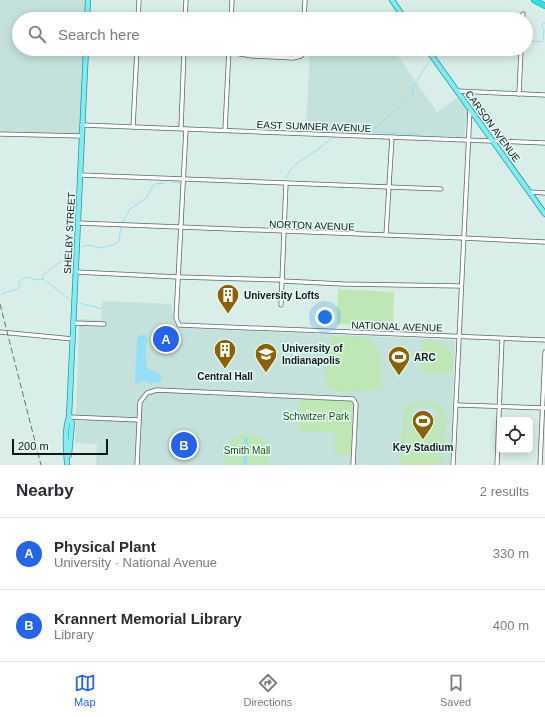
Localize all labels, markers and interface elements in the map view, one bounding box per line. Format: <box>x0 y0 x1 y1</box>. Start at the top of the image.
search box <box>12 12 533 56</box>
icon: search <box>26 23 48 45</box>
text: Search here <box>58 26 140 43</box>
street label: CARSON AVENUE <box>463 89 522 164</box>
street label: EAST SUMNER AVENUE <box>256 119 372 134</box>
street label: SHELBY STREET <box>62 192 77 274</box>
street label: NORTON AVENUE <box>269 219 355 233</box>
building icon: University Lofts <box>215 282 241 315</box>
place label: University Lofts <box>244 290 320 301</box>
your location <box>315 307 335 327</box>
street label: NATIONAL AVENUE <box>351 319 443 334</box>
pin: A <box>153 324 179 354</box>
building icon: Central Hall <box>212 337 238 370</box>
school or university icon: University of Indianapolis <box>253 341 279 374</box>
place label: University of Indianapolis <box>282 343 343 366</box>
sports icon: ARC <box>386 344 412 377</box>
place label: ARC <box>414 352 436 363</box>
place label: Central Hall <box>197 371 253 382</box>
sports icon: Key Stadium <box>410 408 436 441</box>
park label: Schwitzer Park <box>283 411 350 422</box>
map controls <box>497 417 533 453</box>
button: locate <box>497 417 533 453</box>
pin: B <box>171 430 197 460</box>
scale bar <box>12 437 108 456</box>
text: 200 m <box>18 440 49 452</box>
place label: Key Stadium <box>393 442 453 453</box>
park label: Smith Mall <box>224 445 270 456</box>
text: Nearby <box>16 481 74 500</box>
text: 2 results <box>480 484 529 499</box>
text: Physical Plant <box>54 538 156 555</box>
text: A <box>24 546 34 561</box>
text: 330 m <box>493 546 529 561</box>
text: University · National Avenue <box>54 555 217 570</box>
text: Krannert Memorial Library <box>54 610 242 627</box>
text: B <box>24 618 34 633</box>
text: 400 m <box>493 618 529 633</box>
text: Library <box>54 627 94 642</box>
tab: Map <box>74 672 96 708</box>
tab: Directions <box>243 672 292 708</box>
tab: Saved <box>440 672 471 708</box>

